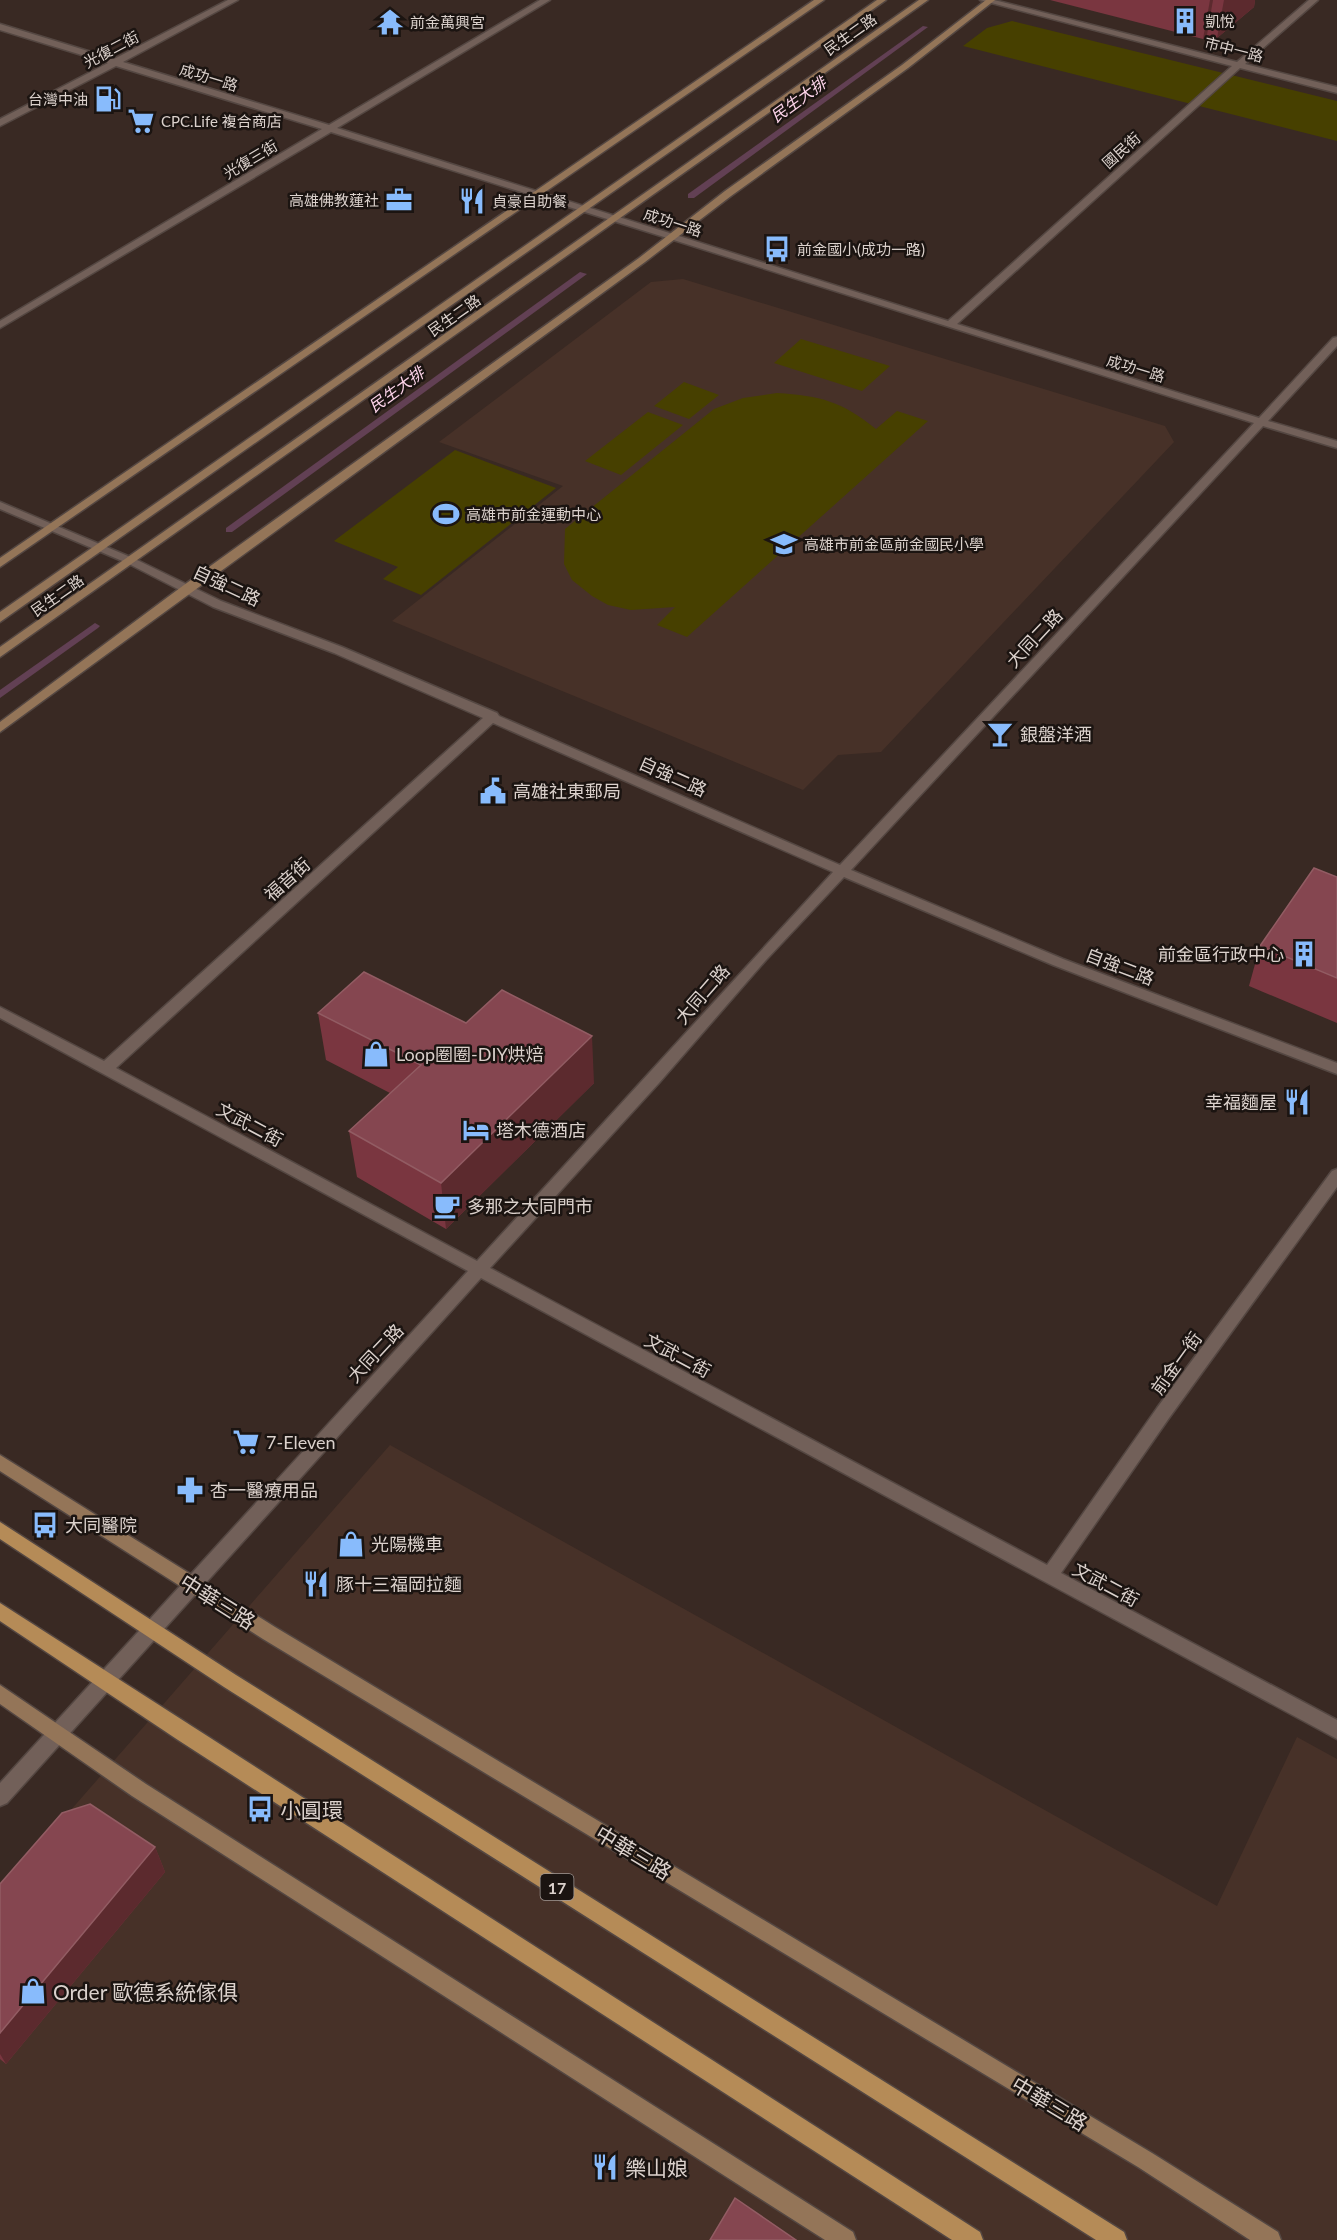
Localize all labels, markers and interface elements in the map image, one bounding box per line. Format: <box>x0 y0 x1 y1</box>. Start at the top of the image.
building icon: 凱悅 <box>1170 6 1200 36</box>
temple icon: 前金萬興宮 <box>375 7 405 37</box>
street label: 民生二路 <box>820 9 880 59</box>
place label: 凱悅 <box>1205 12 1235 30</box>
place label: 前金萬興宮 <box>410 13 485 31</box>
street label: 光復二街 <box>80 27 142 71</box>
street label: 市中一路 <box>1203 33 1265 65</box>
street label: 成功一路 <box>178 60 240 94</box>
water label: 民生大排 <box>767 71 831 125</box>
fuel station icon: 台灣中油 <box>93 84 123 114</box>
place label: 台灣中油 <box>28 90 88 108</box>
supermarket icon: CPC.Life 複合商店 <box>126 106 156 136</box>
place label: CPC.Life 複合商店 <box>161 112 282 130</box>
street label: 國民街 <box>1098 128 1144 172</box>
street label: 光復三街 <box>220 136 280 182</box>
office icon: 高雄佛教蓮社 <box>384 185 414 215</box>
restaurant icon: 貞豪自助餐 <box>457 186 487 216</box>
place label: 高雄佛教蓮社 <box>289 191 379 209</box>
place label: 貞豪自助餐 <box>492 192 567 210</box>
street label: 成功一路 <box>642 204 704 240</box>
bus stop icon: 前金國小(成功一路) <box>762 234 792 264</box>
place label: 前金國小(成功一路) <box>797 240 925 258</box>
street label: 民生二路 <box>424 290 484 340</box>
street label: 成功一路 <box>1105 351 1167 385</box>
water label: 民生大排 <box>365 361 429 415</box>
sports icon: 高雄市前金運動中心 <box>431 499 461 529</box>
place label: 高雄市前金運動中心 <box>466 505 601 523</box>
school or university icon: 高雄市前金區前金國民小學 <box>769 529 799 559</box>
place label: 高雄市前金區前金國民小學 <box>804 535 984 553</box>
street label: 自強二路 <box>190 560 264 610</box>
street label: 民生二路 <box>27 570 87 620</box>
street label: 大同二路 <box>1001 604 1067 672</box>
bar icon: 銀盤洋酒 <box>985 719 1015 749</box>
place label: 銀盤洋酒 <box>1020 723 1092 745</box>
street label: 自強二路 <box>636 751 710 801</box>
public building icon: 高雄社東郵局 <box>478 776 508 806</box>
place label: 高雄社東郵局 <box>513 780 621 802</box>
street label: 福音街 <box>260 853 314 905</box>
building icon: 前金區行政中心 <box>1289 939 1319 969</box>
street label: 自強二路 <box>1082 943 1158 989</box>
place label: 前金區行政中心 <box>1158 943 1284 965</box>
street label: 大同二路 <box>670 960 734 1028</box>
shop icon: Loop圈圈-DIY烘焙 <box>361 1039 391 1069</box>
place label: Loop圈圈-DIY烘焙 <box>396 1043 544 1065</box>
restaurant icon: 幸福麵屋 <box>1282 1087 1312 1117</box>
place label: 幸福麵屋 <box>1205 1091 1277 1113</box>
street label: 文武二街 <box>213 1097 287 1151</box>
hotel icon: 塔木德酒店 <box>461 1115 491 1145</box>
place label: 塔木德酒店 <box>496 1119 586 1141</box>
cafe icon: 多那之大同門市 <box>432 1191 462 1221</box>
place label: 多那之大同門市 <box>467 1195 593 1217</box>
street label: 大同二路 <box>342 1319 408 1387</box>
street label: 前金一街 <box>1146 1327 1206 1399</box>
street label: 文武二街 <box>641 1328 715 1382</box>
supermarket icon: 7-Eleven <box>231 1427 261 1457</box>
place label: 7-Eleven <box>266 1431 336 1453</box>
pharmacy icon: 杏一醫療用品 <box>175 1475 205 1505</box>
place label: 杏一醫療用品 <box>210 1479 318 1501</box>
bus stop icon: 大同醫院 <box>30 1510 60 1540</box>
place label: 大同醫院 <box>65 1514 137 1536</box>
shop icon: 光陽機車 <box>336 1529 366 1559</box>
place label: 光陽機車 <box>371 1533 443 1555</box>
street label: 文武二街 <box>1069 1557 1143 1611</box>
street label: 中華三路 <box>176 1568 260 1634</box>
restaurant icon: 豚十三福岡拉麵 <box>301 1569 331 1599</box>
place label: 豚十三福岡拉麵 <box>336 1573 462 1595</box>
bus stop icon: 小圓環 <box>245 1794 275 1824</box>
place label: 小圓環 <box>280 1797 343 1822</box>
street label: 中華三路 <box>592 1820 676 1884</box>
road number: 17 <box>540 1874 574 1900</box>
shop icon: Order 歐德系統傢俱 <box>18 1976 48 2006</box>
place label: Order 歐德系統傢俱 <box>53 1979 238 2004</box>
street label: 中華三路 <box>1008 2071 1092 2135</box>
restaurant icon: 樂山娘 <box>590 2152 620 2182</box>
place label: 樂山娘 <box>625 2155 688 2180</box>

